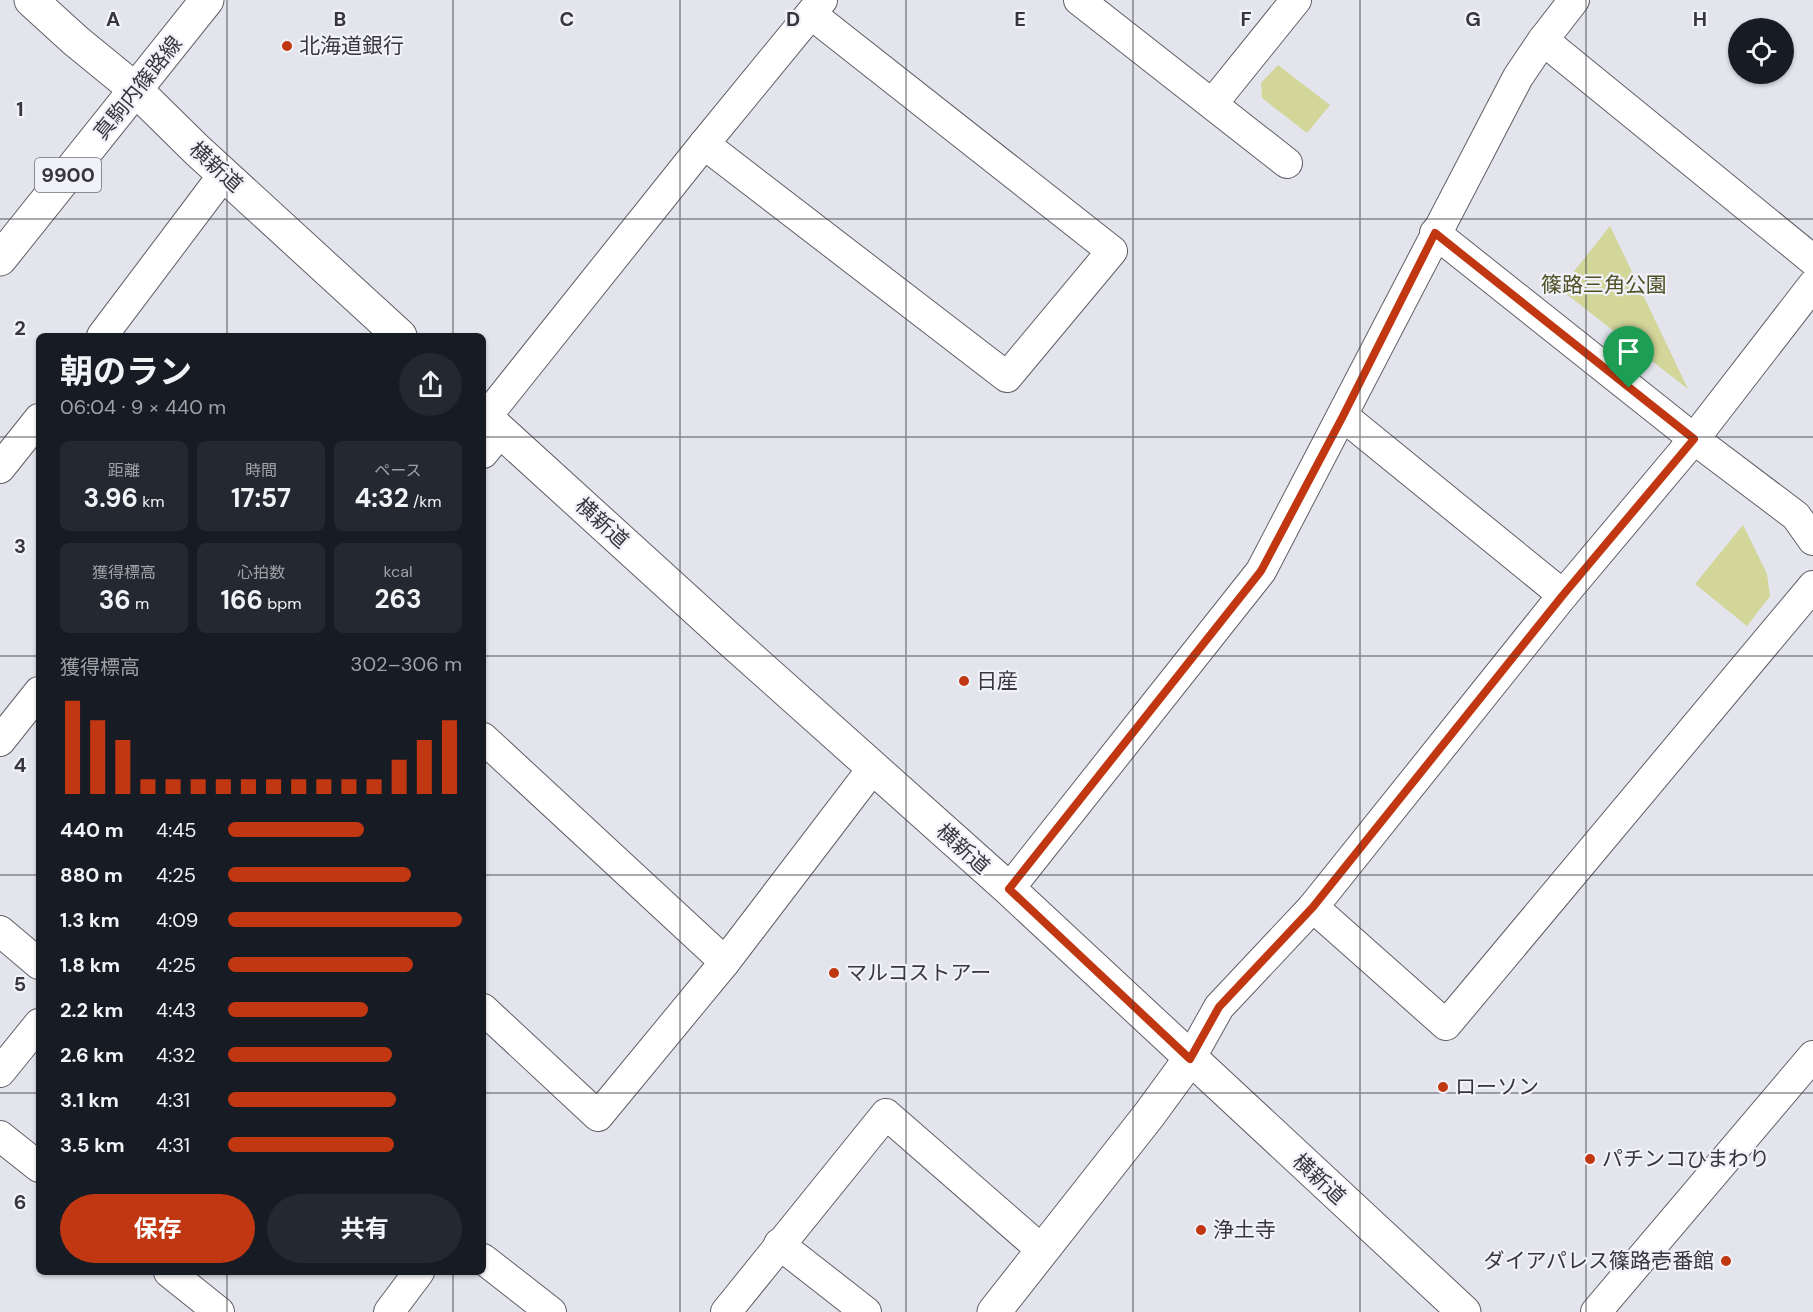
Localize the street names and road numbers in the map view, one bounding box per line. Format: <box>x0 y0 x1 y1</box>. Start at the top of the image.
street label: 真駒内篠路線 <box>87 30 189 146</box>
street label: 横新道 <box>183 136 249 198</box>
road number: 9900 <box>35 158 101 192</box>
street label: 横新道 <box>569 492 635 554</box>
street label: 横新道 <box>930 818 996 880</box>
street label: 横新道 <box>1286 1147 1352 1211</box>

